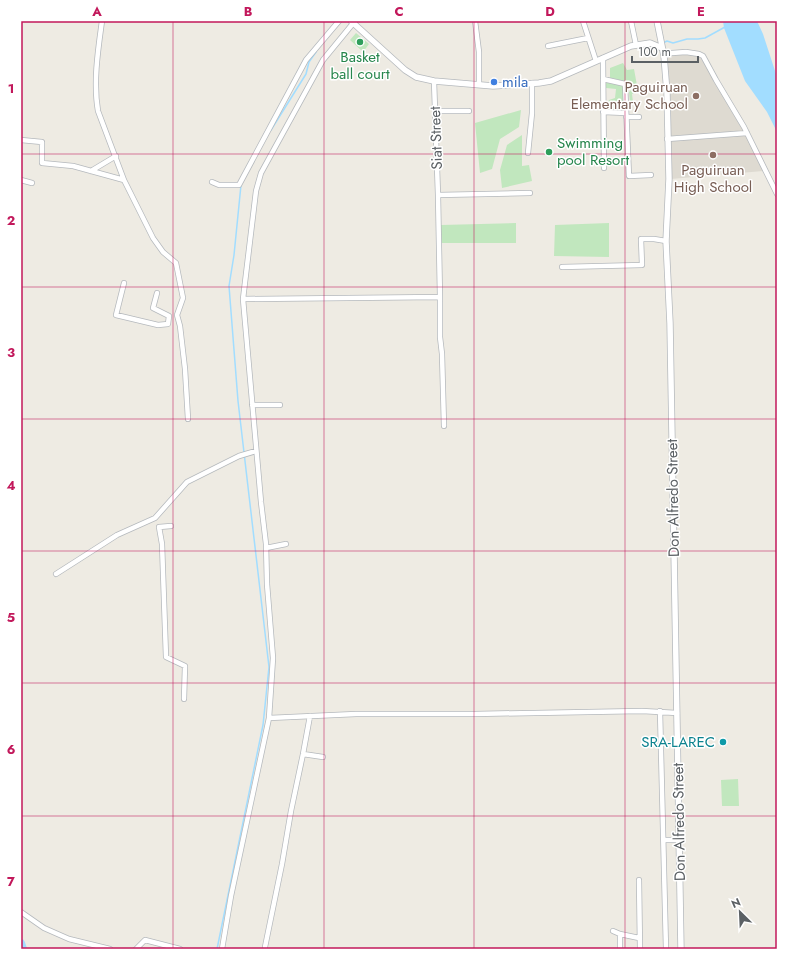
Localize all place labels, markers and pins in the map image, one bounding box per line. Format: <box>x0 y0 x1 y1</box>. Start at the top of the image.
marker: Basket ball court <box>355 37 365 47</box>
place label: Basket ball court <box>330 46 390 85</box>
place label: mila <box>502 71 528 93</box>
place label: Paguiruan Elementary School <box>571 76 688 115</box>
marker: mila <box>489 77 499 87</box>
marker: Paguiruan Elementary School <box>691 91 701 101</box>
place label: Swimming pool Resort <box>557 132 629 171</box>
marker: Swimming pool Resort <box>544 147 554 157</box>
marker: Paguiruan High School <box>708 150 718 160</box>
place label: Paguiruan High School <box>674 159 752 198</box>
place label: SRA-LAREC <box>641 731 715 753</box>
marker: SRA-LAREC <box>718 737 728 747</box>

